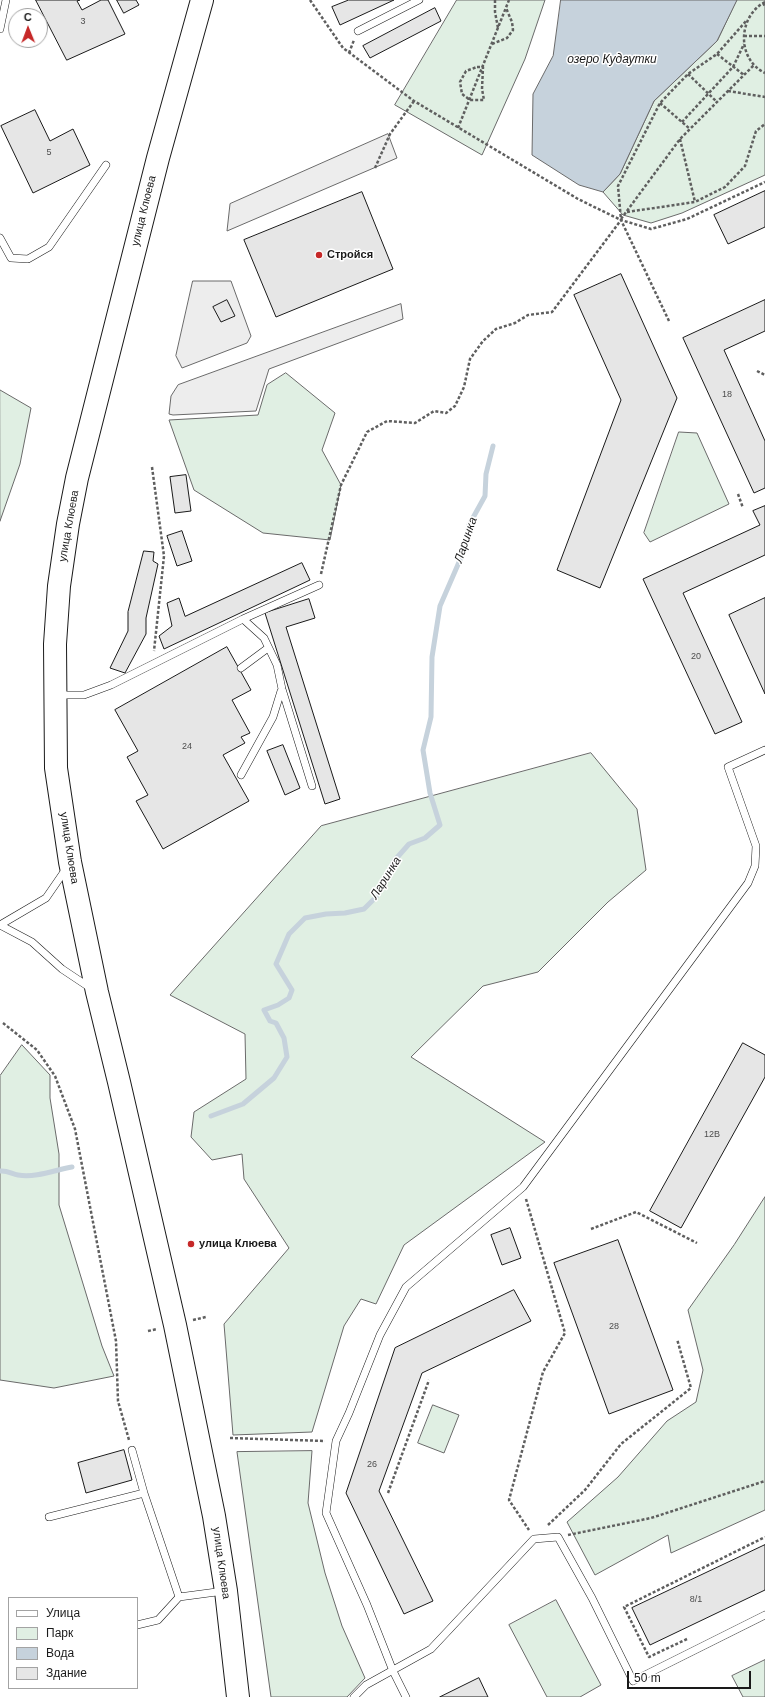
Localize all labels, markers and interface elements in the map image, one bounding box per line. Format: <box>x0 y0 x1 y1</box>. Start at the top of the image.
north arrow <box>8 8 48 48</box>
text: С <box>24 11 32 23</box>
house number: 3 <box>80 17 86 27</box>
water label: озеро Кудаутки <box>567 53 657 67</box>
house number: 5 <box>46 148 52 158</box>
street label: улица Клюева <box>129 174 159 248</box>
place label: Стройся <box>327 248 373 262</box>
marker: Стройся <box>314 250 324 260</box>
house number: 18 <box>722 390 732 400</box>
street label: улица Клюева <box>56 489 82 563</box>
water label: Ларинка <box>452 515 480 565</box>
house number: 20 <box>691 652 701 662</box>
house number: 24 <box>182 742 192 752</box>
street label: улица Клюева <box>57 811 81 885</box>
water label: Ларинка <box>367 854 405 902</box>
house number: 12В <box>704 1130 720 1140</box>
place label: улица Клюева <box>199 1237 277 1251</box>
marker: улица Клюева <box>186 1239 196 1249</box>
house number: 28 <box>609 1322 619 1332</box>
house number: 26 <box>367 1460 377 1470</box>
street label: улица Клюева <box>209 1526 233 1600</box>
house number: 8/1 <box>690 1595 702 1605</box>
legend <box>8 1597 138 1689</box>
text: Улица <box>46 1606 80 1620</box>
text: Парк <box>46 1626 73 1640</box>
text: Вода <box>46 1646 74 1660</box>
scale bar <box>629 1663 753 1689</box>
text: Здание <box>46 1666 87 1680</box>
text: 50 m <box>634 1671 661 1685</box>

